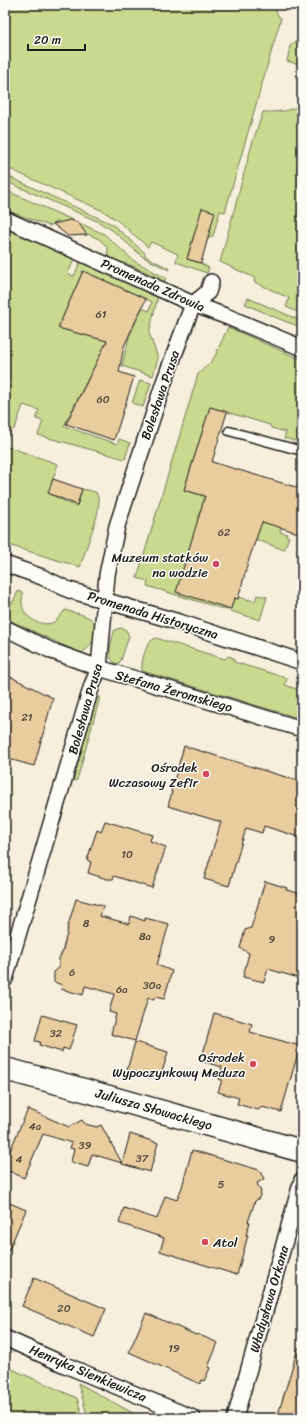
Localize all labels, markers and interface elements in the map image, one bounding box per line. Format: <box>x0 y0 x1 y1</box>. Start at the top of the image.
scale bar <box>28 26 85 52</box>
text: 20 m <box>34 29 61 51</box>
street label: Promenada Zdrowia <box>97 252 209 318</box>
house number: 61 <box>96 305 107 324</box>
street label: Bolesława Prusa <box>134 347 186 443</box>
house number: 60 <box>96 390 110 409</box>
house number: 62 <box>218 523 231 542</box>
place label: Muzeum statków na wodzie <box>112 546 209 584</box>
marker: Muzeum statków na wodzie <box>211 559 221 569</box>
street label: Promenada Historyczna <box>85 584 222 646</box>
street label: Bolesława Prusa <box>61 660 109 757</box>
street label: Stefana Żeromskiego <box>113 663 236 719</box>
house number: 21 <box>21 708 33 727</box>
place label: Ośrodek Wczasowy Zefir <box>109 756 199 794</box>
marker: Ośrodek Wczasowy Zefir <box>201 769 211 779</box>
house number: 10 <box>121 845 133 864</box>
house number: 8 <box>83 914 90 933</box>
house number: 8a <box>139 927 152 946</box>
house number: 9 <box>269 930 276 949</box>
house number: 6 <box>69 963 75 982</box>
house number: 30a <box>143 976 162 995</box>
house number: 6a <box>116 980 128 999</box>
house number: 32 <box>50 1024 63 1043</box>
place label: Ośrodek Wypoczynkowy Meduza <box>112 1046 245 1084</box>
marker: Ośrodek Wypoczynkowy Meduza <box>248 1059 258 1069</box>
street label: Juliusza Słowackiego <box>92 1081 216 1137</box>
house number: 4a <box>29 1117 42 1136</box>
house number: 39 <box>79 1136 92 1155</box>
house number: 37 <box>136 1149 149 1168</box>
house number: 4 <box>16 1150 23 1169</box>
house number: 5 <box>218 1175 225 1194</box>
place label: Atol <box>212 1231 238 1254</box>
marker: Atol <box>200 1237 210 1247</box>
street label: Władysława Orkana <box>243 1242 295 1355</box>
house number: 20 <box>57 1299 71 1318</box>
street label: Henryka Sienkiewicza <box>26 1338 151 1408</box>
house number: 19 <box>168 1339 180 1358</box>

